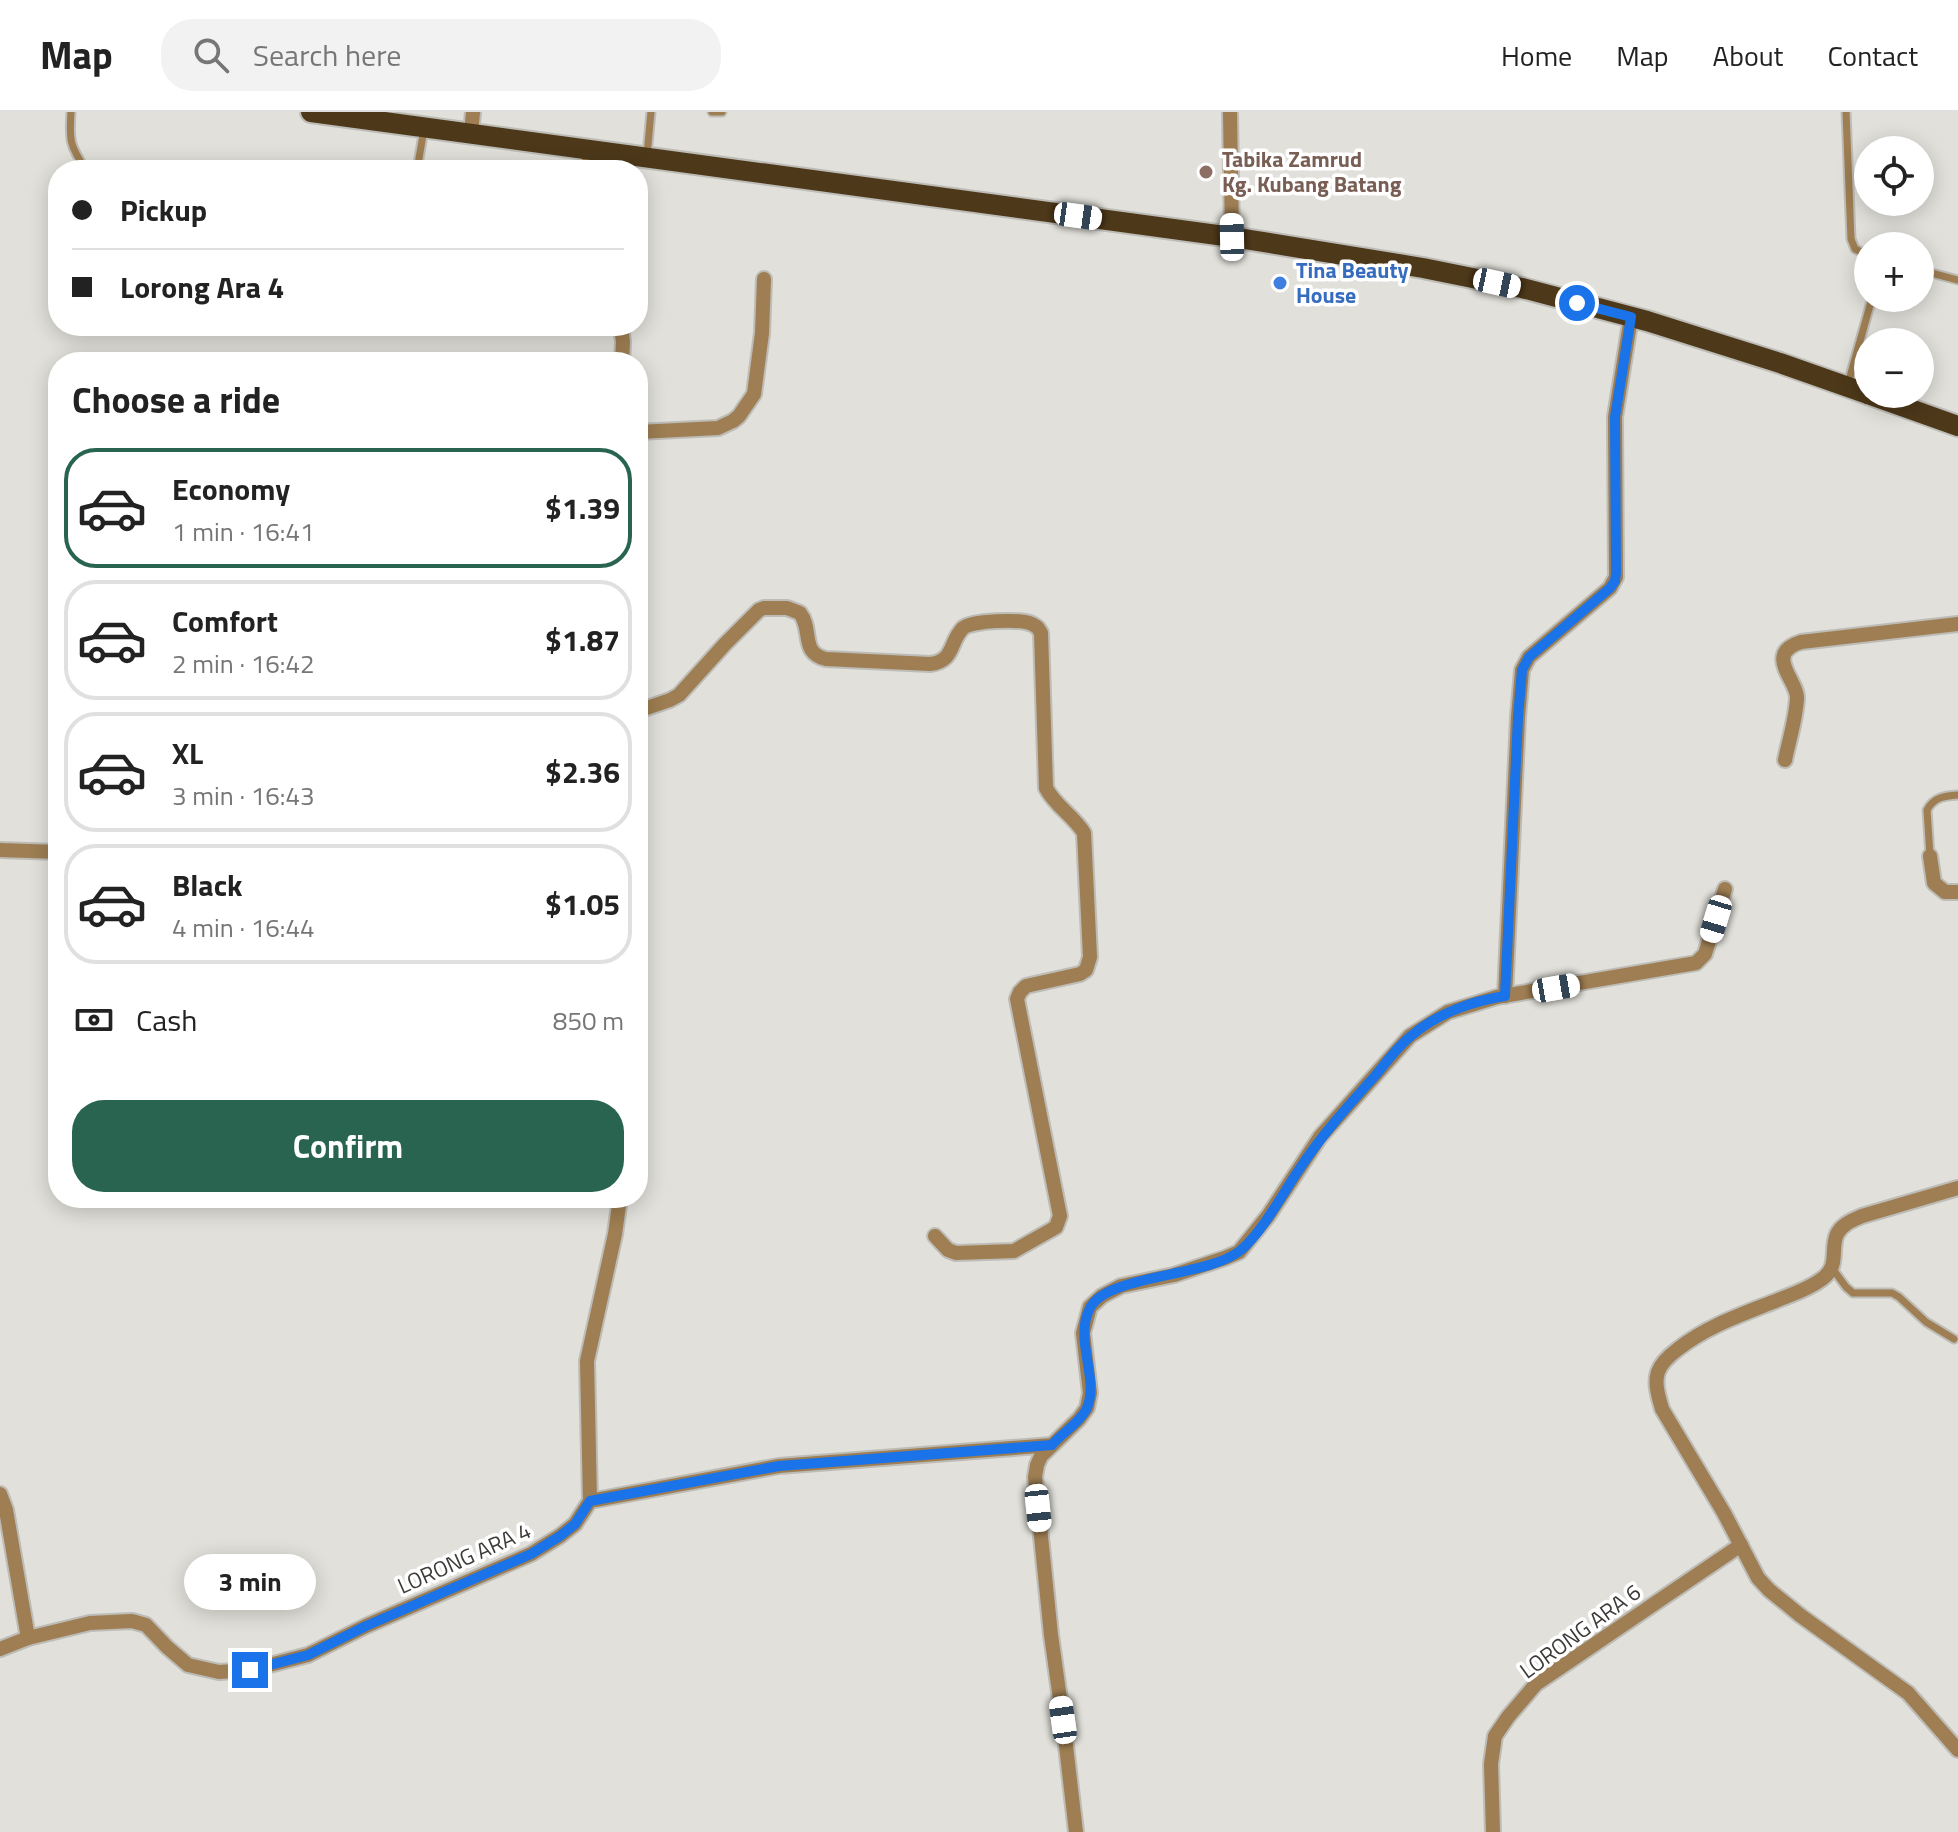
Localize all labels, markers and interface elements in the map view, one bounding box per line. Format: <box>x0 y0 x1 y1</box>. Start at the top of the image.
search box <box>161 19 721 91</box>
text: Map <box>40 26 113 84</box>
text: Search here <box>253 32 402 78</box>
icon: search <box>189 33 233 77</box>
text: Home <box>1501 34 1572 77</box>
text: Map <box>1616 34 1669 77</box>
text: About <box>1713 34 1783 77</box>
text: Contact <box>1827 34 1918 77</box>
map controls <box>1854 136 1934 408</box>
button: locate <box>1854 136 1934 216</box>
place label: Tabika Zamrud Kg. Kubang Batang <box>1222 142 1402 201</box>
marker: Tabika Zamrud Kg. Kubang Batang <box>1197 163 1215 181</box>
text: Pickup <box>120 187 207 233</box>
car <box>1053 201 1103 231</box>
car <box>1220 213 1244 261</box>
button: + <box>1854 232 1934 312</box>
place label: Tina Beauty House <box>1296 253 1409 312</box>
text: Lorong Ara 4 <box>120 264 284 310</box>
car <box>1471 266 1523 300</box>
marker: Tina Beauty House <box>1271 274 1289 292</box>
route start <box>1559 285 1595 321</box>
button: − <box>1854 328 1934 408</box>
text: Choose a ride <box>72 372 280 427</box>
text: Economy <box>172 466 290 512</box>
icon: car <box>76 472 148 544</box>
text: $1.39 <box>545 485 620 531</box>
text: 1 min · 16:41 <box>172 512 315 551</box>
text: Comfort <box>172 598 278 644</box>
icon: car <box>76 604 148 676</box>
text: $1.87 <box>545 617 620 663</box>
text: 2 min · 16:42 <box>172 644 315 683</box>
text: XL <box>172 730 203 776</box>
icon: car <box>76 736 148 808</box>
text: $2.36 <box>545 749 620 795</box>
text: 3 min · 16:43 <box>172 776 315 815</box>
text: Black <box>172 862 243 908</box>
icon: car <box>76 868 148 940</box>
text: $1.05 <box>545 881 620 927</box>
car <box>1698 893 1734 945</box>
text: 4 min · 16:44 <box>172 908 315 947</box>
car <box>1530 972 1582 1004</box>
text: Cash <box>136 997 197 1043</box>
icon: cash <box>72 998 116 1042</box>
text: 850 m <box>553 1001 624 1040</box>
button: Confirm <box>72 1100 624 1192</box>
car <box>1024 1483 1052 1533</box>
street label: LORONG ARA 4 <box>392 1513 536 1603</box>
callout: 3 min <box>184 1554 316 1610</box>
text: 3 min <box>218 1562 282 1601</box>
street label: LORONG ARA 6 <box>1512 1575 1648 1687</box>
route end <box>232 1652 268 1688</box>
car <box>1048 1695 1078 1745</box>

